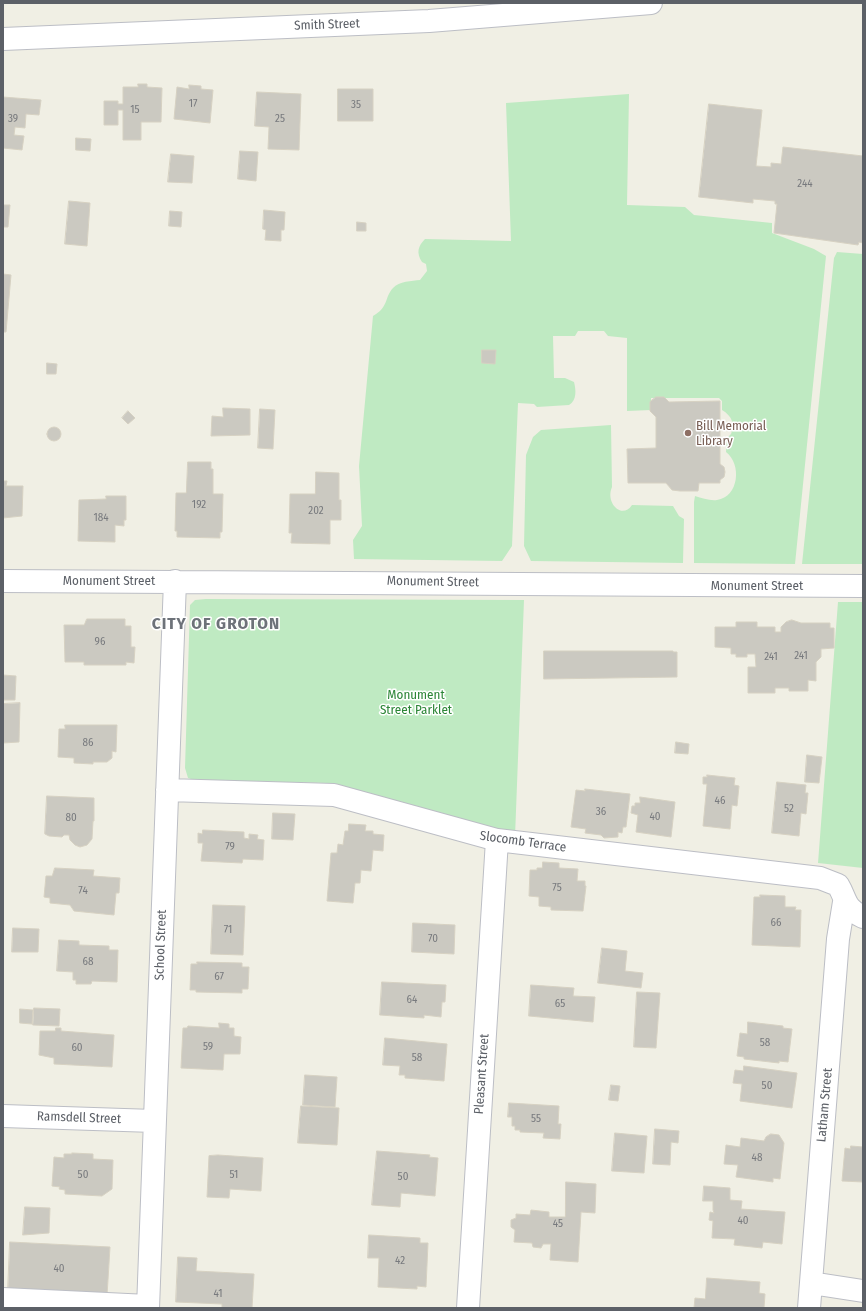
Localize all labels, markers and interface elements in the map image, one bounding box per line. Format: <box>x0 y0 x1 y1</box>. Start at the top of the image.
street label: Smith Street <box>294 16 360 34</box>
house number: 17 <box>189 97 197 111</box>
house number: 35 <box>351 98 361 112</box>
house number: 15 <box>130 103 140 117</box>
house number: 39 <box>8 112 18 126</box>
house number: 25 <box>275 112 285 126</box>
house number: 244 <box>797 177 813 191</box>
place label: Bill Memorial Library <box>696 418 766 449</box>
marker: Bill Memorial Library <box>683 428 693 438</box>
house number: 192 <box>192 498 206 512</box>
house number: 202 <box>308 504 324 518</box>
house number: 184 <box>93 511 109 525</box>
street label: Monument Street <box>63 573 155 589</box>
street label: Monument Street <box>387 573 479 591</box>
street label: Monument Street <box>711 578 803 594</box>
district label: CITY OF GROTON <box>152 614 280 634</box>
house number: 96 <box>95 635 105 649</box>
house number: 241 <box>794 649 808 663</box>
house number: 241 <box>764 650 778 664</box>
park label: Monument Street Parklet <box>380 687 452 718</box>
house number: 86 <box>83 736 93 750</box>
house number: 46 <box>715 794 725 808</box>
house number: 52 <box>784 802 794 816</box>
house number: 36 <box>596 805 606 819</box>
house number: 40 <box>649 810 661 824</box>
house number: 80 <box>65 811 77 825</box>
street label: Slocomb Terrace <box>479 828 567 856</box>
house number: 79 <box>225 840 235 854</box>
house number: 75 <box>552 881 562 895</box>
house number: 74 <box>78 884 88 898</box>
street label: School Street <box>152 909 170 981</box>
house number: 66 <box>771 916 781 930</box>
house number: 71 <box>224 923 232 937</box>
house number: 70 <box>428 932 438 946</box>
house number: 68 <box>83 955 93 969</box>
house number: 67 <box>214 970 224 984</box>
house number: 64 <box>407 993 417 1007</box>
house number: 65 <box>555 997 565 1011</box>
street label: Pleasant Street <box>471 1033 493 1115</box>
house number: 58 <box>760 1036 770 1050</box>
house number: 59 <box>203 1040 213 1054</box>
house number: 60 <box>71 1041 83 1055</box>
house number: 58 <box>412 1051 422 1065</box>
street label: Latham Street <box>814 1067 836 1143</box>
house number: 50 <box>762 1079 772 1093</box>
street label: Ramsdell Street <box>37 1109 121 1127</box>
house number: 55 <box>531 1112 541 1126</box>
house number: 48 <box>752 1151 762 1165</box>
house number: 50 <box>78 1168 88 1182</box>
house number: 51 <box>230 1168 238 1182</box>
house number: 50 <box>398 1170 408 1184</box>
house number: 40 <box>737 1214 749 1228</box>
house number: 45 <box>553 1217 563 1231</box>
house number: 42 <box>395 1254 405 1268</box>
house number: 40 <box>53 1262 65 1276</box>
house number: 41 <box>213 1287 223 1301</box>

